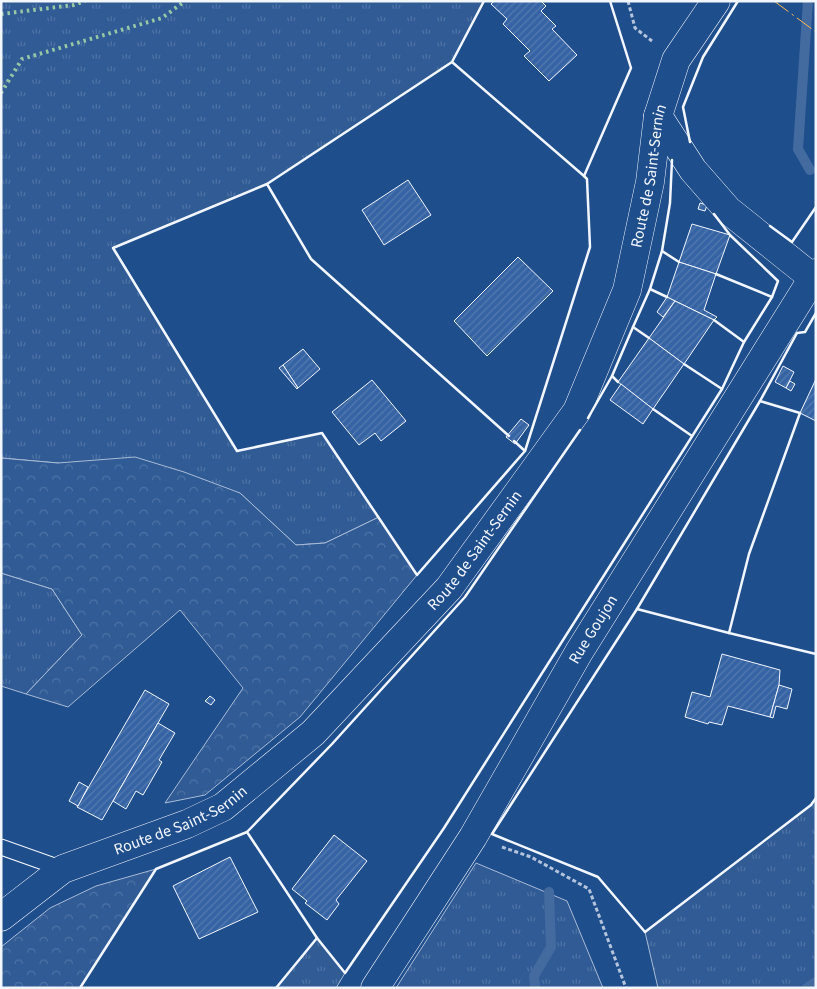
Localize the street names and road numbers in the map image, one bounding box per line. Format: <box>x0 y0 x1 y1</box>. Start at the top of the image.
street label: Route de Saint-Sernin <box>625 101 672 250</box>
street label: Route de Saint-Sernin <box>422 486 527 615</box>
street label: Rue Goujon <box>563 591 623 668</box>
street label: Route de Saint-Sernin <box>111 780 252 861</box>

